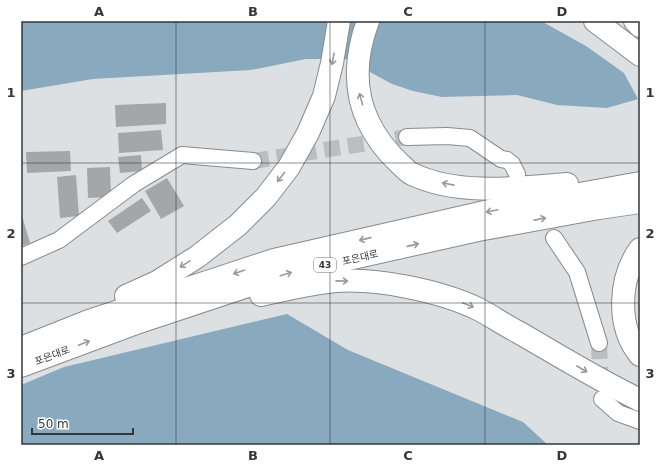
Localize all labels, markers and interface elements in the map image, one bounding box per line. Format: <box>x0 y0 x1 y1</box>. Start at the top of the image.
text: A <box>94 4 104 19</box>
text: B <box>248 4 258 19</box>
text: C <box>403 4 413 19</box>
text: D <box>557 4 568 19</box>
one-way arrow <box>329 53 337 66</box>
text: 1 <box>6 85 16 100</box>
text: 1 <box>645 85 655 100</box>
one-way arrow <box>357 93 364 106</box>
one-way arrow <box>277 172 285 183</box>
one-way arrow <box>442 180 455 188</box>
one-way arrow <box>485 207 498 215</box>
one-way arrow <box>533 214 546 222</box>
text: 2 <box>6 226 16 241</box>
text: 2 <box>645 226 655 241</box>
one-way arrow <box>358 235 371 243</box>
one-way arrow <box>406 240 419 248</box>
street label: 포은대로 <box>341 248 379 267</box>
road number: 43 <box>314 258 336 272</box>
one-way arrow <box>179 261 191 269</box>
one-way arrow <box>233 268 245 276</box>
one-way arrow <box>280 270 293 277</box>
one-way arrow <box>335 277 348 285</box>
one-way arrow <box>462 302 474 310</box>
one-way arrow <box>77 338 89 346</box>
street label: 포은대로 <box>33 344 71 367</box>
one-way arrow <box>576 365 588 373</box>
text: 3 <box>6 366 16 381</box>
text: 3 <box>645 366 655 381</box>
scale bar <box>32 410 133 436</box>
text: 50 m <box>38 417 69 431</box>
text: A <box>94 448 104 463</box>
text: B <box>248 448 258 463</box>
text: C <box>403 448 413 463</box>
text: D <box>557 448 568 463</box>

